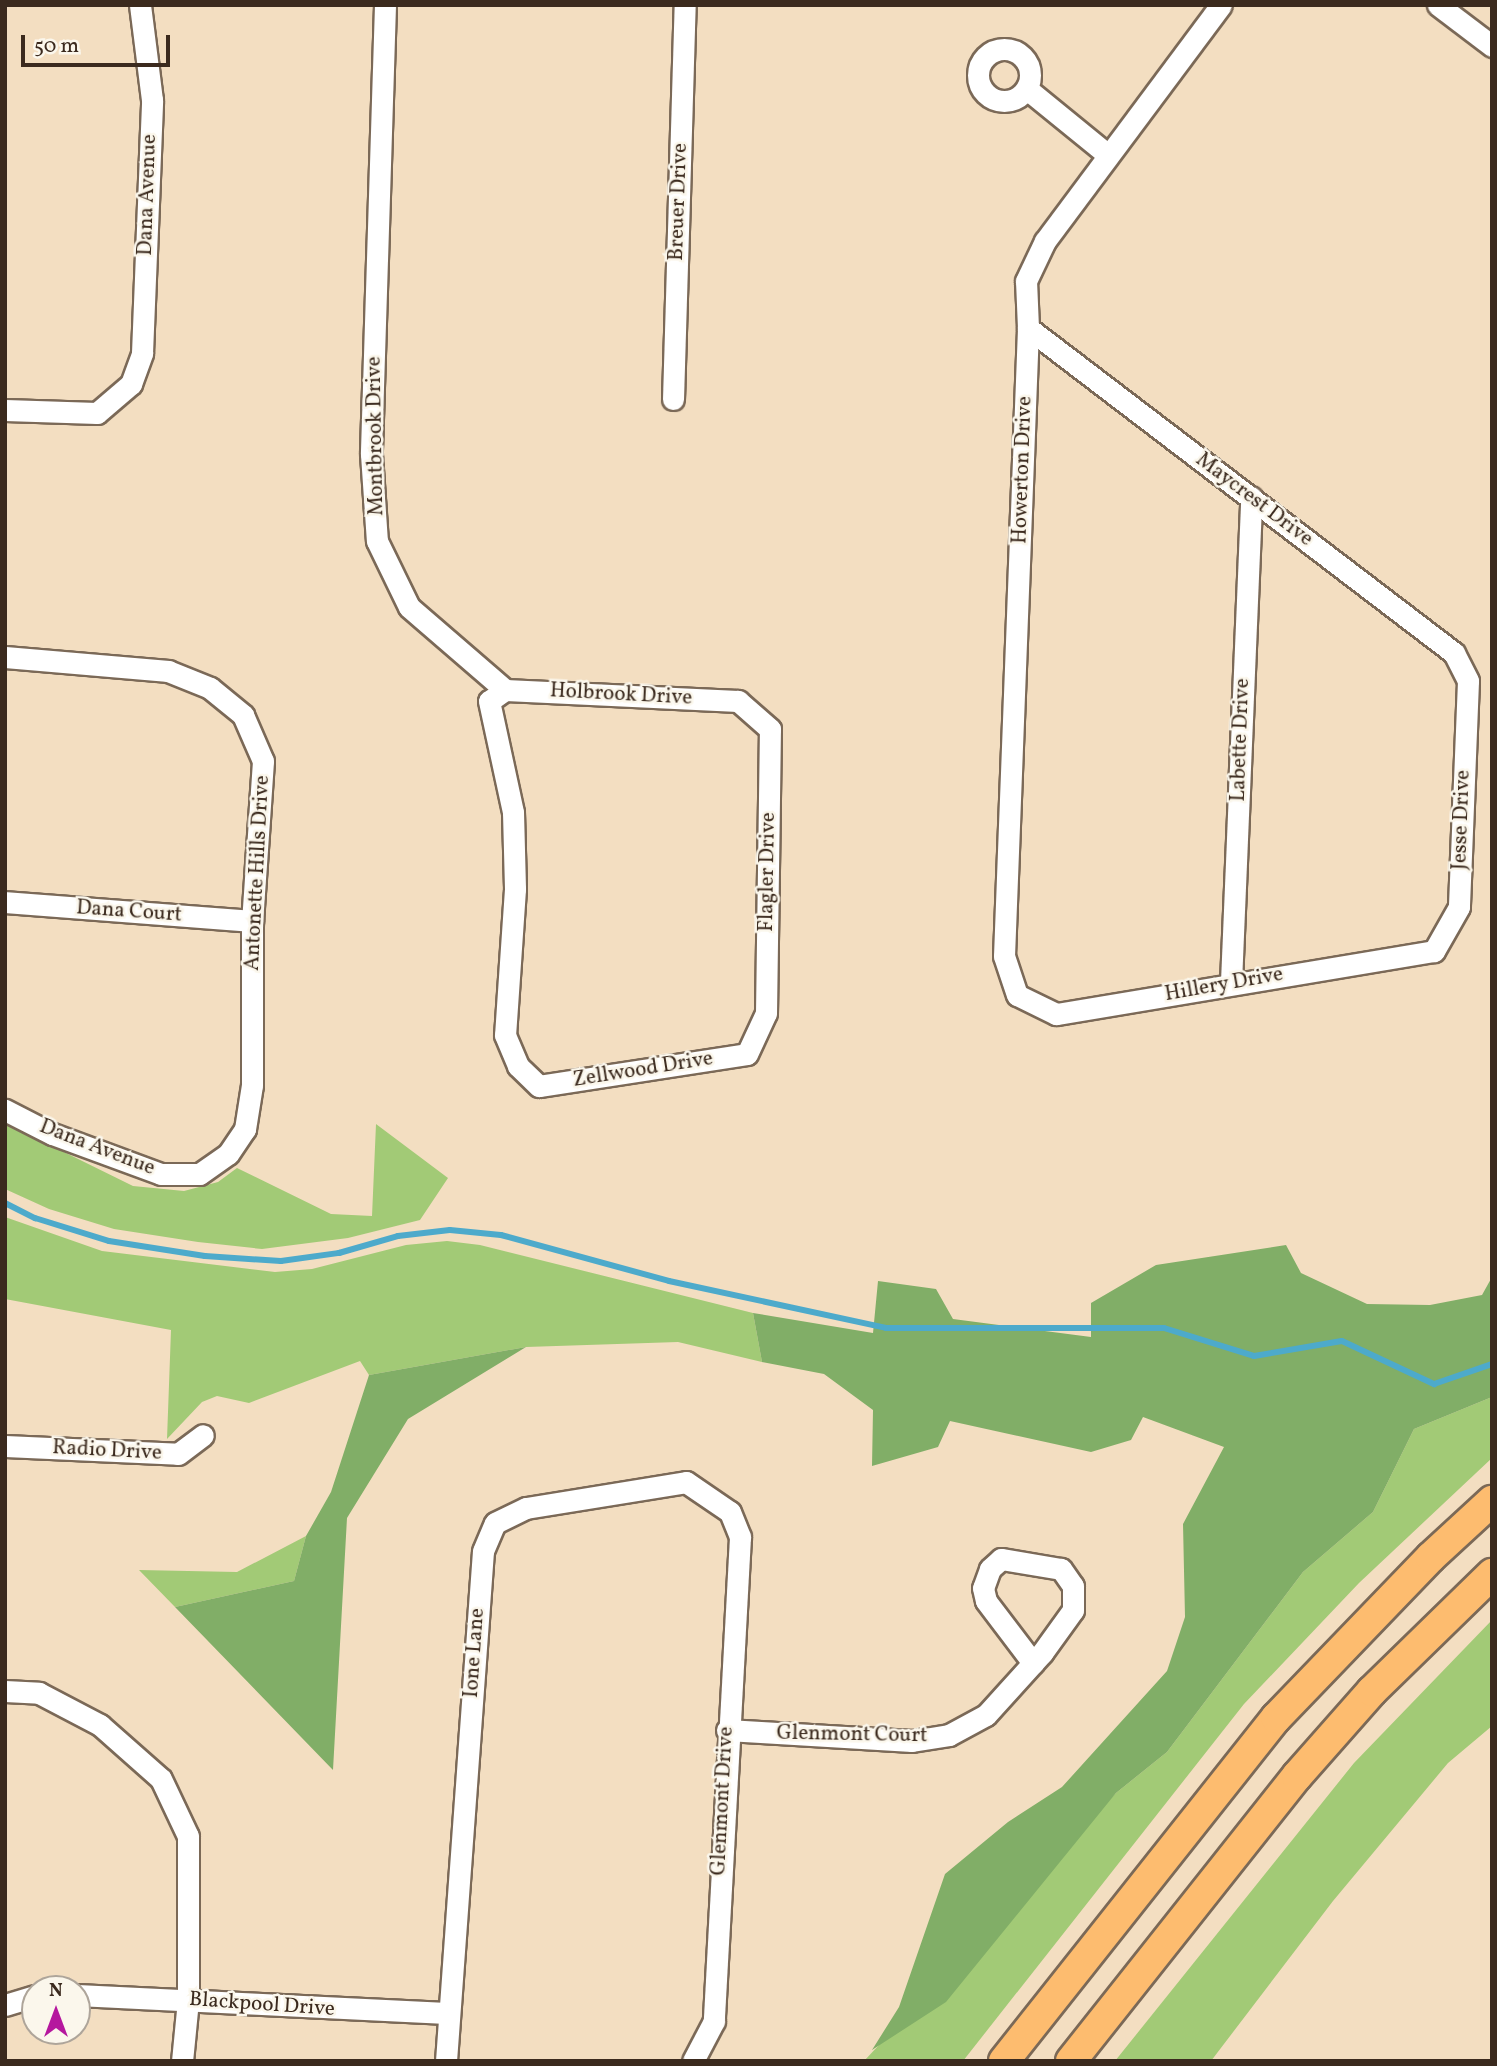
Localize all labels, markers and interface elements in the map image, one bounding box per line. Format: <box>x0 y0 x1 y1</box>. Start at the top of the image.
scale bar <box>24 21 173 65</box>
text: 50 m <box>34 32 79 61</box>
street label: Dana Avenue <box>133 134 163 256</box>
street label: Breuer Drive <box>664 143 694 261</box>
street label: Montbrook Drive <box>362 356 390 516</box>
street label: Howerton Drive <box>1008 396 1038 544</box>
street label: Maycrest Drive <box>1190 448 1318 552</box>
street label: Labette Drive <box>1226 678 1256 802</box>
street label: Holbrook Drive <box>549 679 693 711</box>
street label: Jesse Drive <box>1448 769 1476 871</box>
street label: Antonette Hills Drive <box>240 775 276 971</box>
street label: Flagler Drive <box>754 812 782 932</box>
street label: Dana Court <box>75 896 183 928</box>
street label: Hillery Drive <box>1163 962 1285 1008</box>
street label: Zellwood Drive <box>571 1046 715 1094</box>
street label: Dana Avenue <box>36 1114 158 1182</box>
street label: Radio Drive <box>52 1436 162 1466</box>
street label: Ione Lane <box>459 1607 491 1699</box>
street label: Glenmont Court <box>776 1721 928 1749</box>
street label: Glenmont Drive <box>707 1726 739 1876</box>
north arrow <box>21 1975 91 2045</box>
text: N <box>49 1978 63 2004</box>
street label: Blackpool Drive <box>188 1987 336 2023</box>

